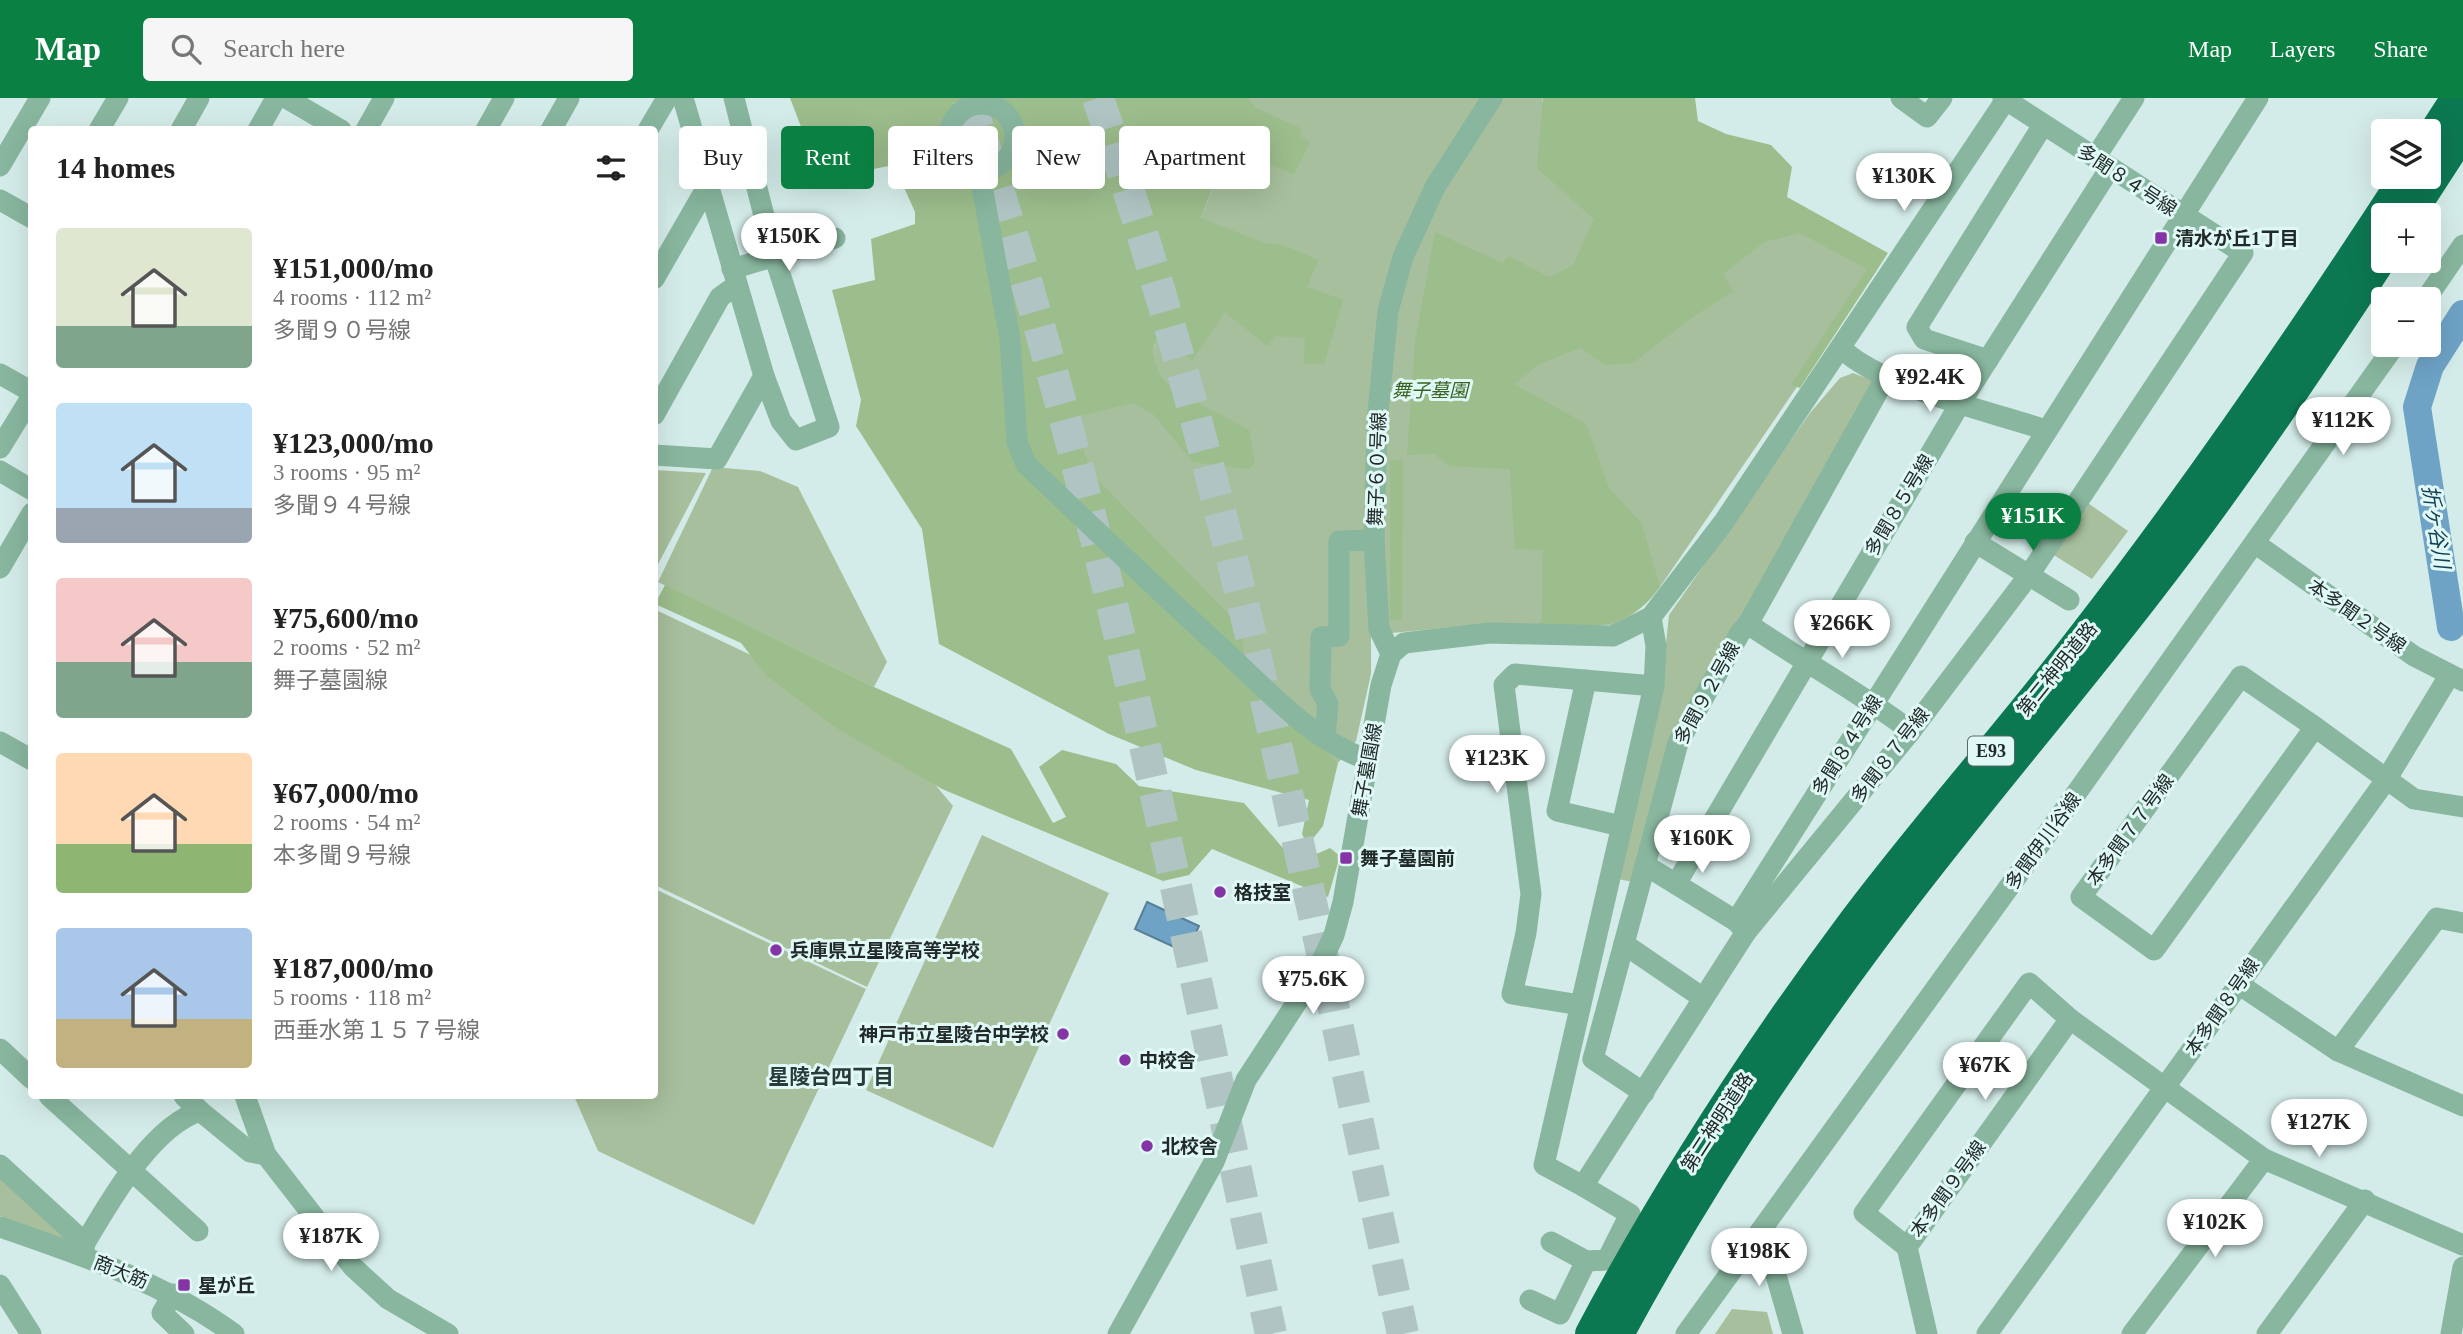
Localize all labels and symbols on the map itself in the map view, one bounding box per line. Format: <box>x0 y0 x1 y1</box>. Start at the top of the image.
street label: 多聞８４号線 <box>2073 140 2181 220</box>
pin: ¥130K <box>1855 153 1953 213</box>
pin: ¥150K <box>740 214 838 273</box>
place label: 清水が丘1丁目 <box>2175 228 2299 249</box>
marker: 清水が丘1丁目 <box>2153 230 2169 246</box>
pin: ¥92.4K <box>1873 354 1987 414</box>
park label: 舞子墓園 <box>1392 380 1471 401</box>
pin: ¥112K <box>2294 398 2392 457</box>
street label: 舞子６０号線 <box>1365 412 1389 526</box>
street label: 多聞８５号線 <box>1861 451 1937 559</box>
water label: 折ヶ谷川 <box>2418 484 2455 572</box>
pin: ¥151K <box>1984 494 2082 553</box>
street label: 本多聞２号線 <box>2304 575 2410 657</box>
pin: ¥266K <box>1793 601 1891 660</box>
street label: 第二神明道路 <box>2013 618 2101 720</box>
street label: 多聞９２号線 <box>1670 638 1744 748</box>
street label: 多聞８４号線 <box>1808 691 1886 799</box>
street label: 多聞８７号線 <box>1847 704 1933 806</box>
street label: 舞子墓園線 <box>1348 721 1386 819</box>
pin: ¥123K <box>1448 736 1546 795</box>
road number: E93 <box>1968 736 2014 766</box>
street label: 本多聞７７号線 <box>2082 770 2178 890</box>
street label: 多聞伊川谷線 <box>2001 789 2085 893</box>
pin: ¥160K <box>1653 816 1751 875</box>
place label: 舞子墓園前 <box>1360 848 1455 869</box>
marker: 舞子墓園前 <box>1338 850 1354 866</box>
place label: 格技室 <box>1234 882 1291 903</box>
marker: 格技室 <box>1212 884 1228 900</box>
place label: 兵庫県立星陵高等学校 <box>790 940 980 961</box>
marker: 兵庫県立星陵高等学校 <box>768 942 784 958</box>
street label: 本多聞８号線 <box>2181 954 2263 1060</box>
pin: ¥75.6K <box>1256 956 1370 1016</box>
place label: 神戸市立星陵台中学校 <box>859 1024 1049 1045</box>
marker: 神戸市立星陵台中学校 <box>1055 1026 1071 1042</box>
pin: ¥67K <box>1944 1042 2026 1102</box>
place label: 中校舎 <box>1139 1050 1196 1071</box>
marker: 中校舎 <box>1117 1052 1133 1068</box>
district label: 星陵台四丁目 <box>768 1065 894 1089</box>
street label: 第二神明道路 <box>1677 1068 1757 1176</box>
pin: ¥127K <box>2270 1100 2368 1159</box>
place label: 北校舎 <box>1161 1136 1218 1157</box>
street label: 本多聞９号線 <box>1906 1137 1990 1241</box>
marker: 北校舎 <box>1139 1138 1155 1154</box>
pin: ¥102K <box>2166 1200 2264 1259</box>
pin: ¥187K <box>282 1214 380 1273</box>
pin: ¥198K <box>1710 1228 1808 1288</box>
street label: 商大筋 <box>91 1252 151 1292</box>
place label: 星が丘 <box>198 1275 255 1296</box>
marker: 星が丘 <box>176 1277 192 1293</box>

